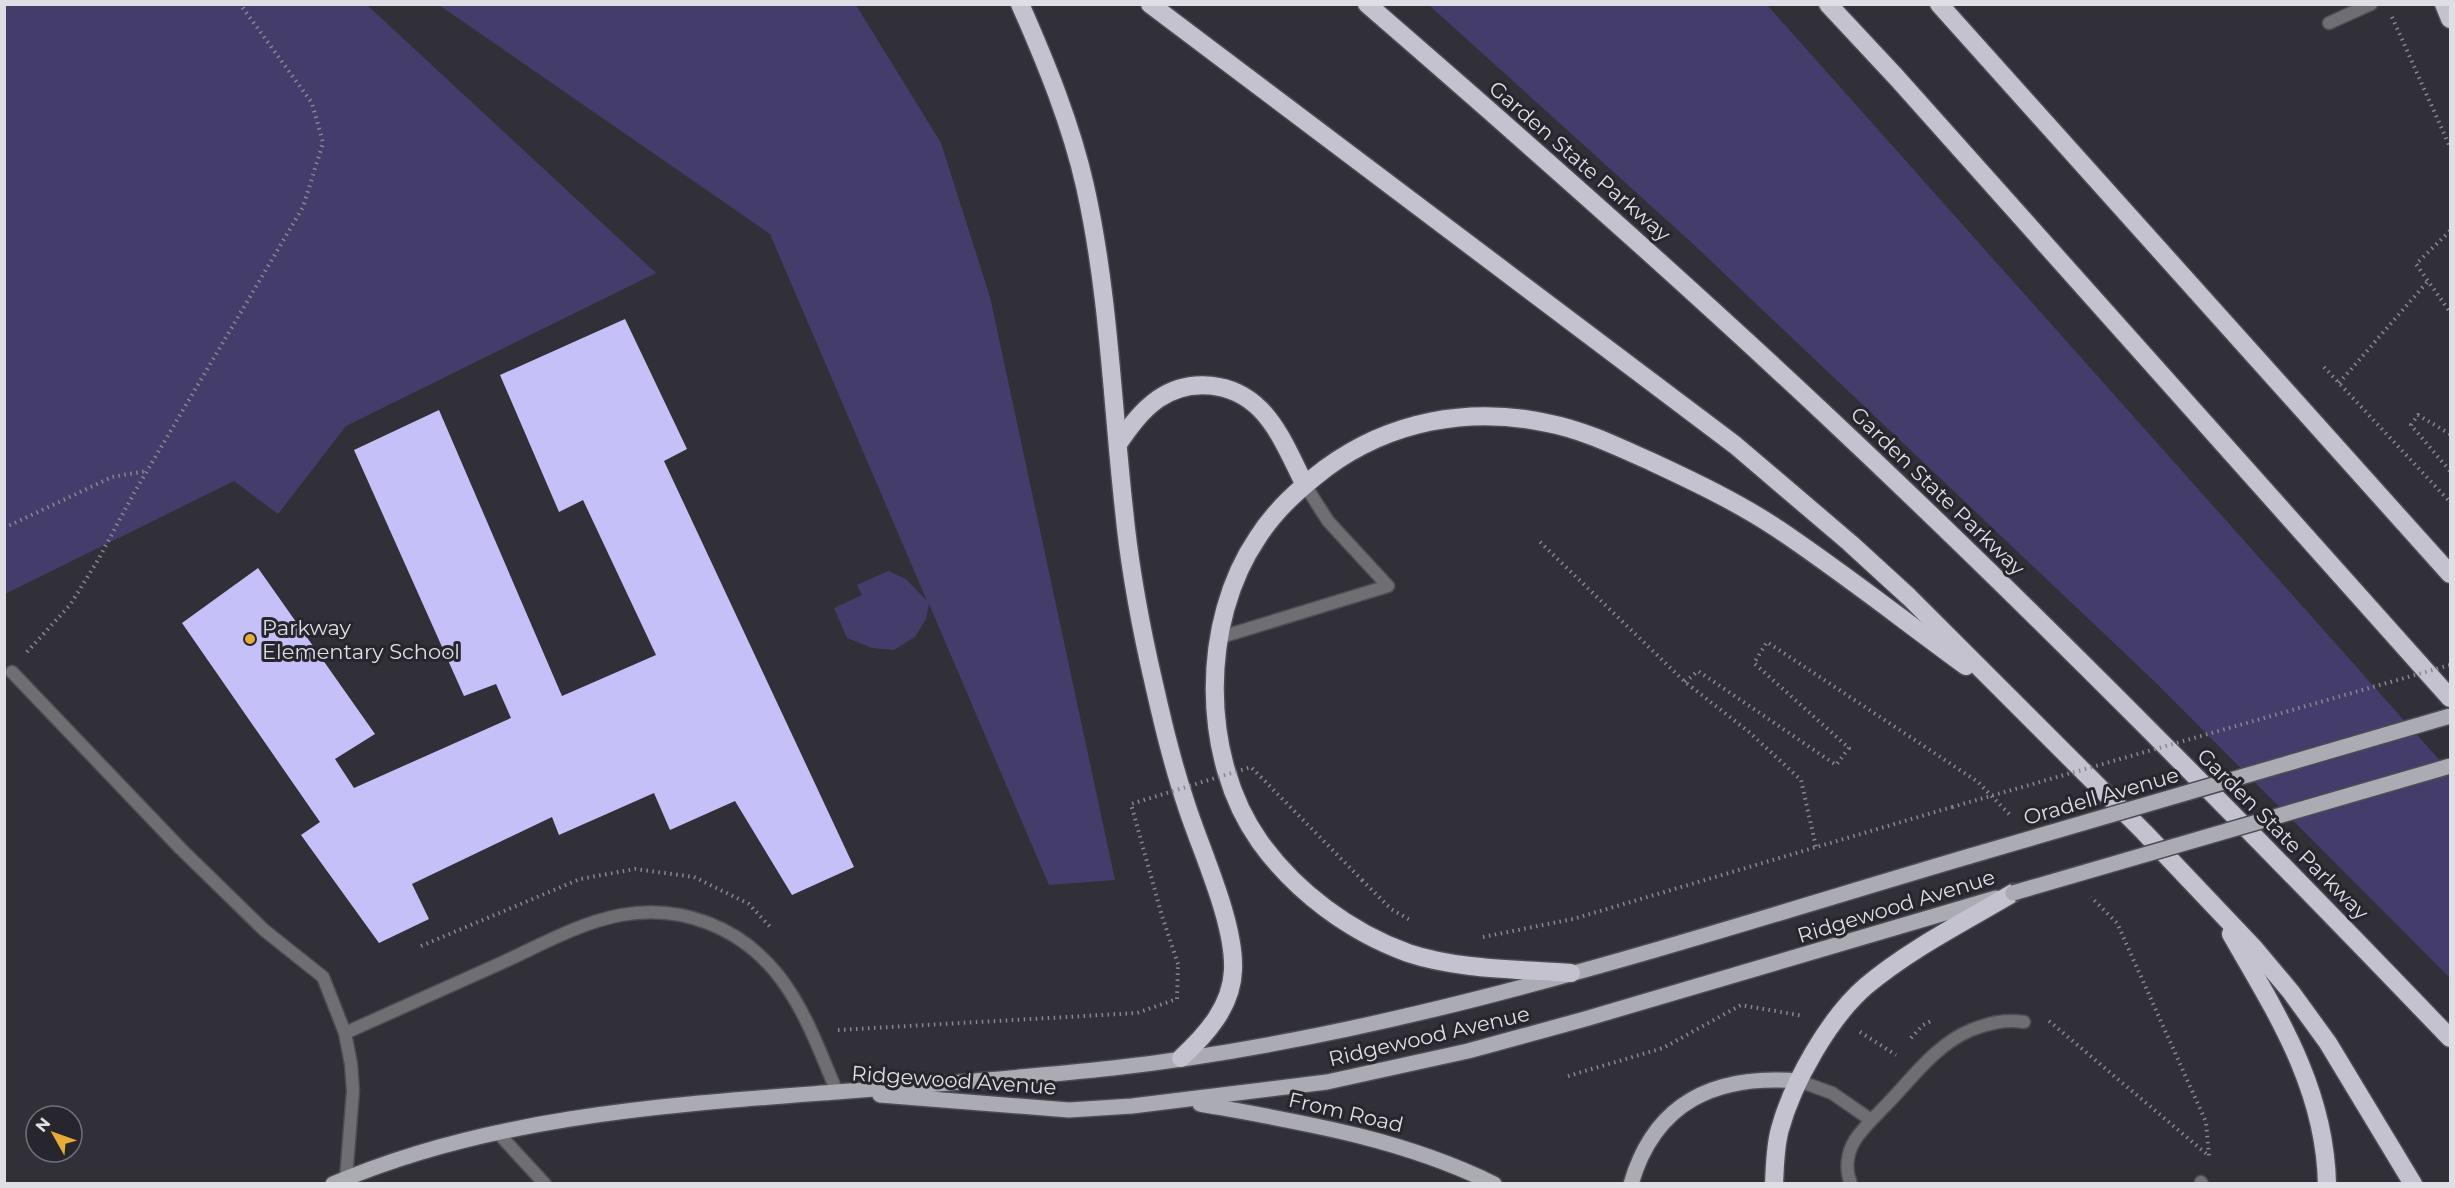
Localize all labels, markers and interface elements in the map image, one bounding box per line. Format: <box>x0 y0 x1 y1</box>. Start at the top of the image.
street label: Garden State Parkway <box>1484 75 1676 247</box>
street label: Garden State Parkway <box>1846 401 2031 581</box>
place label: Parkway Elementary School <box>262 615 460 664</box>
marker: Parkway Elementary School <box>243 632 257 646</box>
street label: Garden State Parkway <box>2192 743 2374 925</box>
street label: Oradell Avenue <box>2020 762 2182 830</box>
street label: Ridgewood Avenue <box>1794 864 1998 948</box>
street label: Ridgewood Avenue <box>1326 1001 1532 1071</box>
street label: Ridgewood Avenue <box>851 1060 1057 1100</box>
street label: From Road <box>1286 1087 1406 1137</box>
north arrow <box>24 1104 84 1164</box>
text: N <box>31 1114 54 1136</box>

